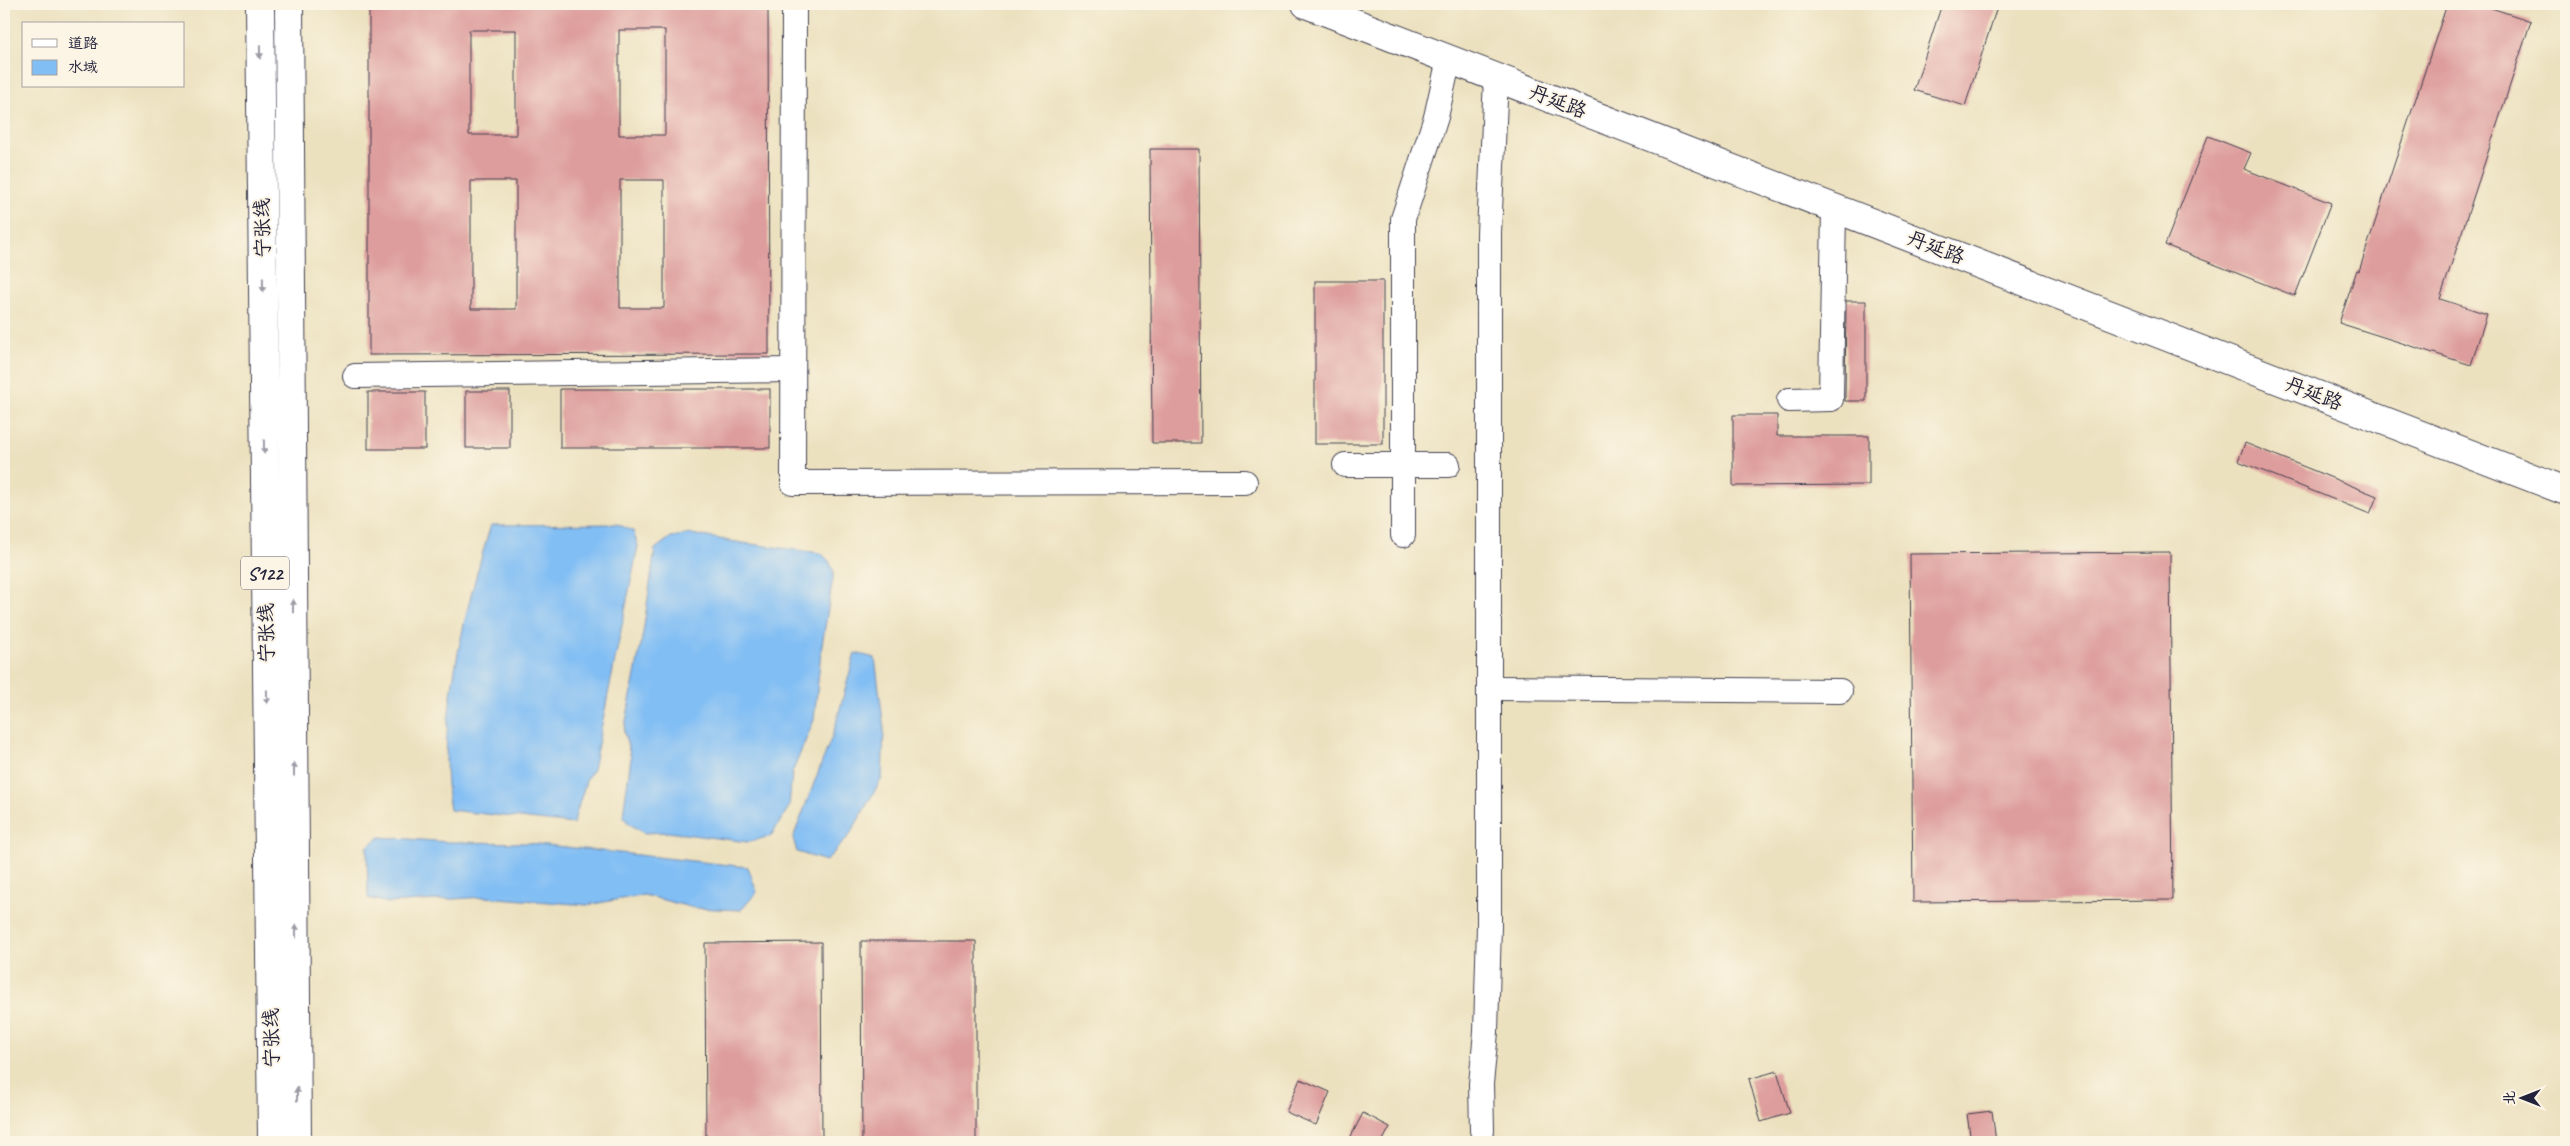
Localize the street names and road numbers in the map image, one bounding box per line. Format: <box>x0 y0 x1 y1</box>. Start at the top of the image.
street label: 丹延路 <box>1525 79 1591 124</box>
street label: 宁张线 <box>249 198 276 258</box>
street label: 丹延路 <box>1903 225 1969 270</box>
street label: 丹延路 <box>2281 371 2347 416</box>
road number: S122 <box>241 556 289 590</box>
street label: 宁张线 <box>253 603 280 663</box>
street label: 宁张线 <box>258 1008 285 1068</box>

